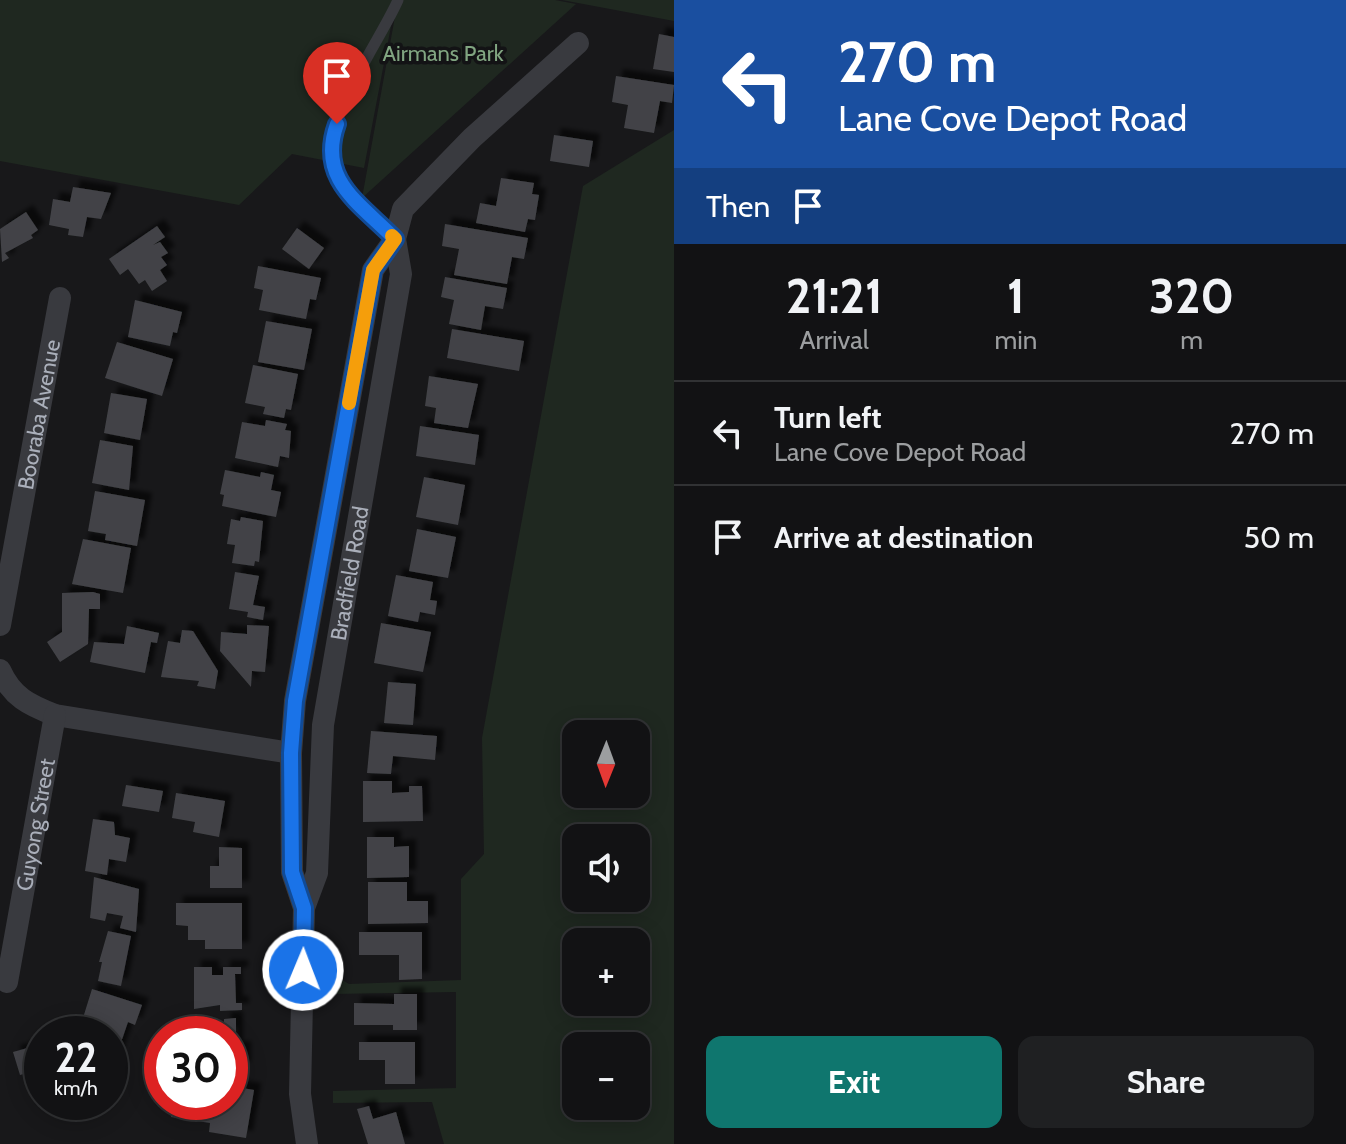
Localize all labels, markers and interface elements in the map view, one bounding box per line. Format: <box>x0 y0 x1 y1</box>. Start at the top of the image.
text: 270 m <box>838 28 996 96</box>
icon: left <box>706 32 810 136</box>
park label: Airmans Park <box>382 40 504 67</box>
pin <box>303 42 371 124</box>
icon: arrive <box>315 54 359 98</box>
text: Lane Cove Depot Road <box>838 96 1187 140</box>
icon: arrive <box>786 184 830 228</box>
text: Then <box>706 188 770 225</box>
text: 21:21 <box>786 267 883 325</box>
text: 1 <box>1007 267 1025 325</box>
text: 320 <box>1149 267 1234 325</box>
text: Arrival <box>800 324 869 356</box>
text: min <box>994 324 1037 356</box>
text: m <box>1180 324 1203 356</box>
street label: Booraba Avenue <box>12 337 66 492</box>
text: Turn left <box>774 399 882 436</box>
icon: left <box>706 411 750 455</box>
text: 270 m <box>1229 415 1314 452</box>
text: Lane Cove Depot Road <box>774 436 1026 468</box>
street label: Bradfield Road <box>324 504 374 642</box>
icon: arrive <box>706 515 750 559</box>
text: Arrive at destination <box>774 519 1034 556</box>
text: 50 m <box>1244 519 1314 556</box>
north arrow <box>562 720 650 808</box>
map controls <box>562 720 650 1120</box>
street label: Guyong Street <box>10 756 61 893</box>
button: sound <box>562 824 650 912</box>
position arrow <box>261 928 345 1012</box>
button: + <box>562 928 650 1016</box>
speed limit sign: 30 <box>144 1016 248 1120</box>
button: − <box>562 1032 650 1120</box>
text: 22 <box>55 1033 97 1082</box>
button: Exit <box>706 1036 1002 1128</box>
button: Share <box>1018 1036 1314 1128</box>
text: km/h <box>54 1076 98 1100</box>

